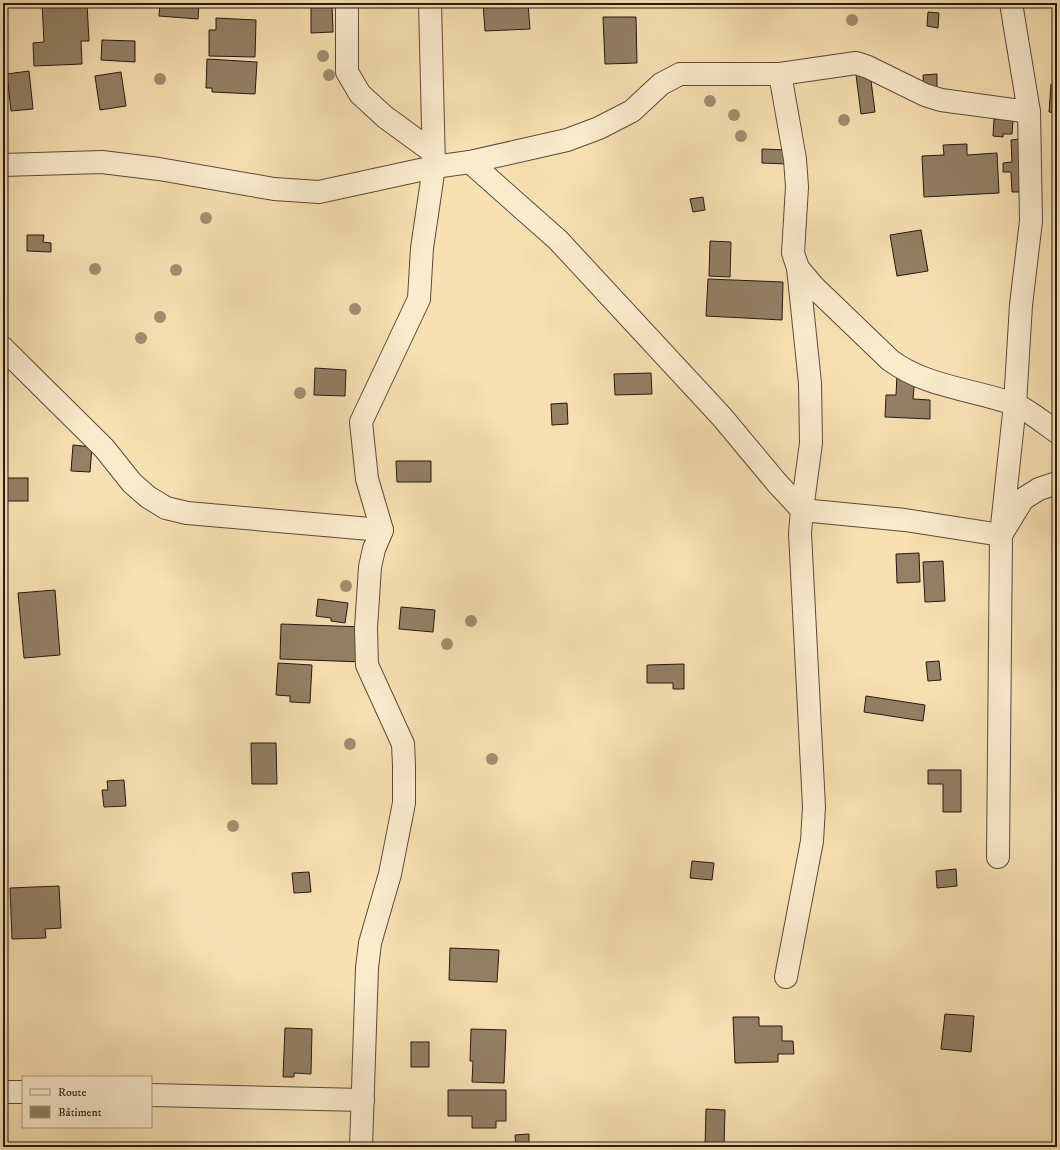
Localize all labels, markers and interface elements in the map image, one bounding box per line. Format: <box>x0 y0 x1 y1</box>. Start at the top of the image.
legend <box>22 1076 152 1128</box>
text: Route <box>58 1085 86 1100</box>
text: Bâtiment <box>58 1105 102 1120</box>

